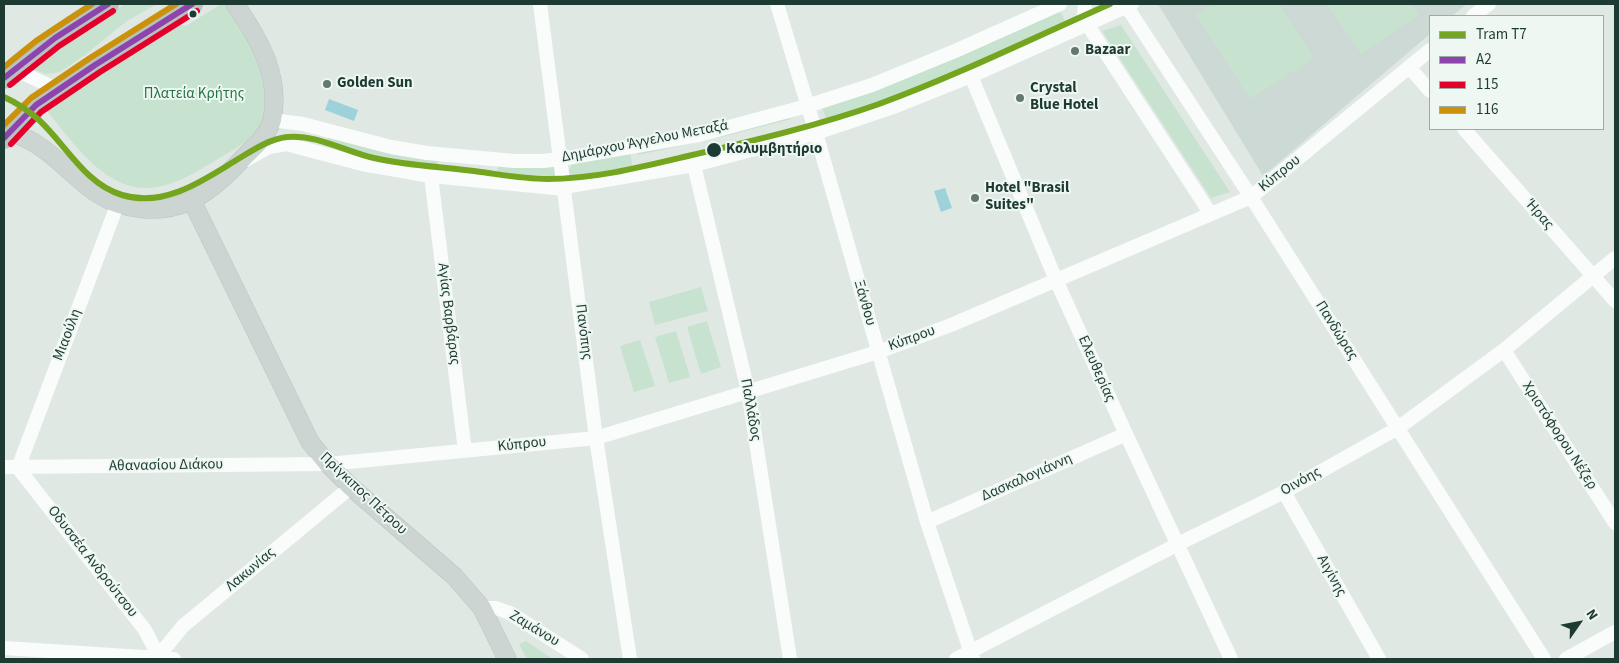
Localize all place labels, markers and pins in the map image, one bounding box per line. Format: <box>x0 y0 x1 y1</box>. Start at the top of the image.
unlabelled marker <box>188 9 198 19</box>
place label: Bazaar <box>1085 42 1130 60</box>
marker: Bazaar <box>1069 45 1081 57</box>
place label: Golden Sun <box>337 75 413 93</box>
marker: Golden Sun <box>321 78 333 90</box>
place label: Crystal Blue Hotel <box>1030 80 1098 115</box>
marker: Crystal Blue Hotel <box>1014 92 1026 104</box>
marker: Κολυμβητήριο <box>705 141 723 159</box>
place label: Κολυμβητήριο <box>726 141 822 159</box>
place label: Hotel "Brasil Suites" <box>985 180 1069 215</box>
marker: Hotel "Brasil Suites" <box>969 192 981 204</box>

